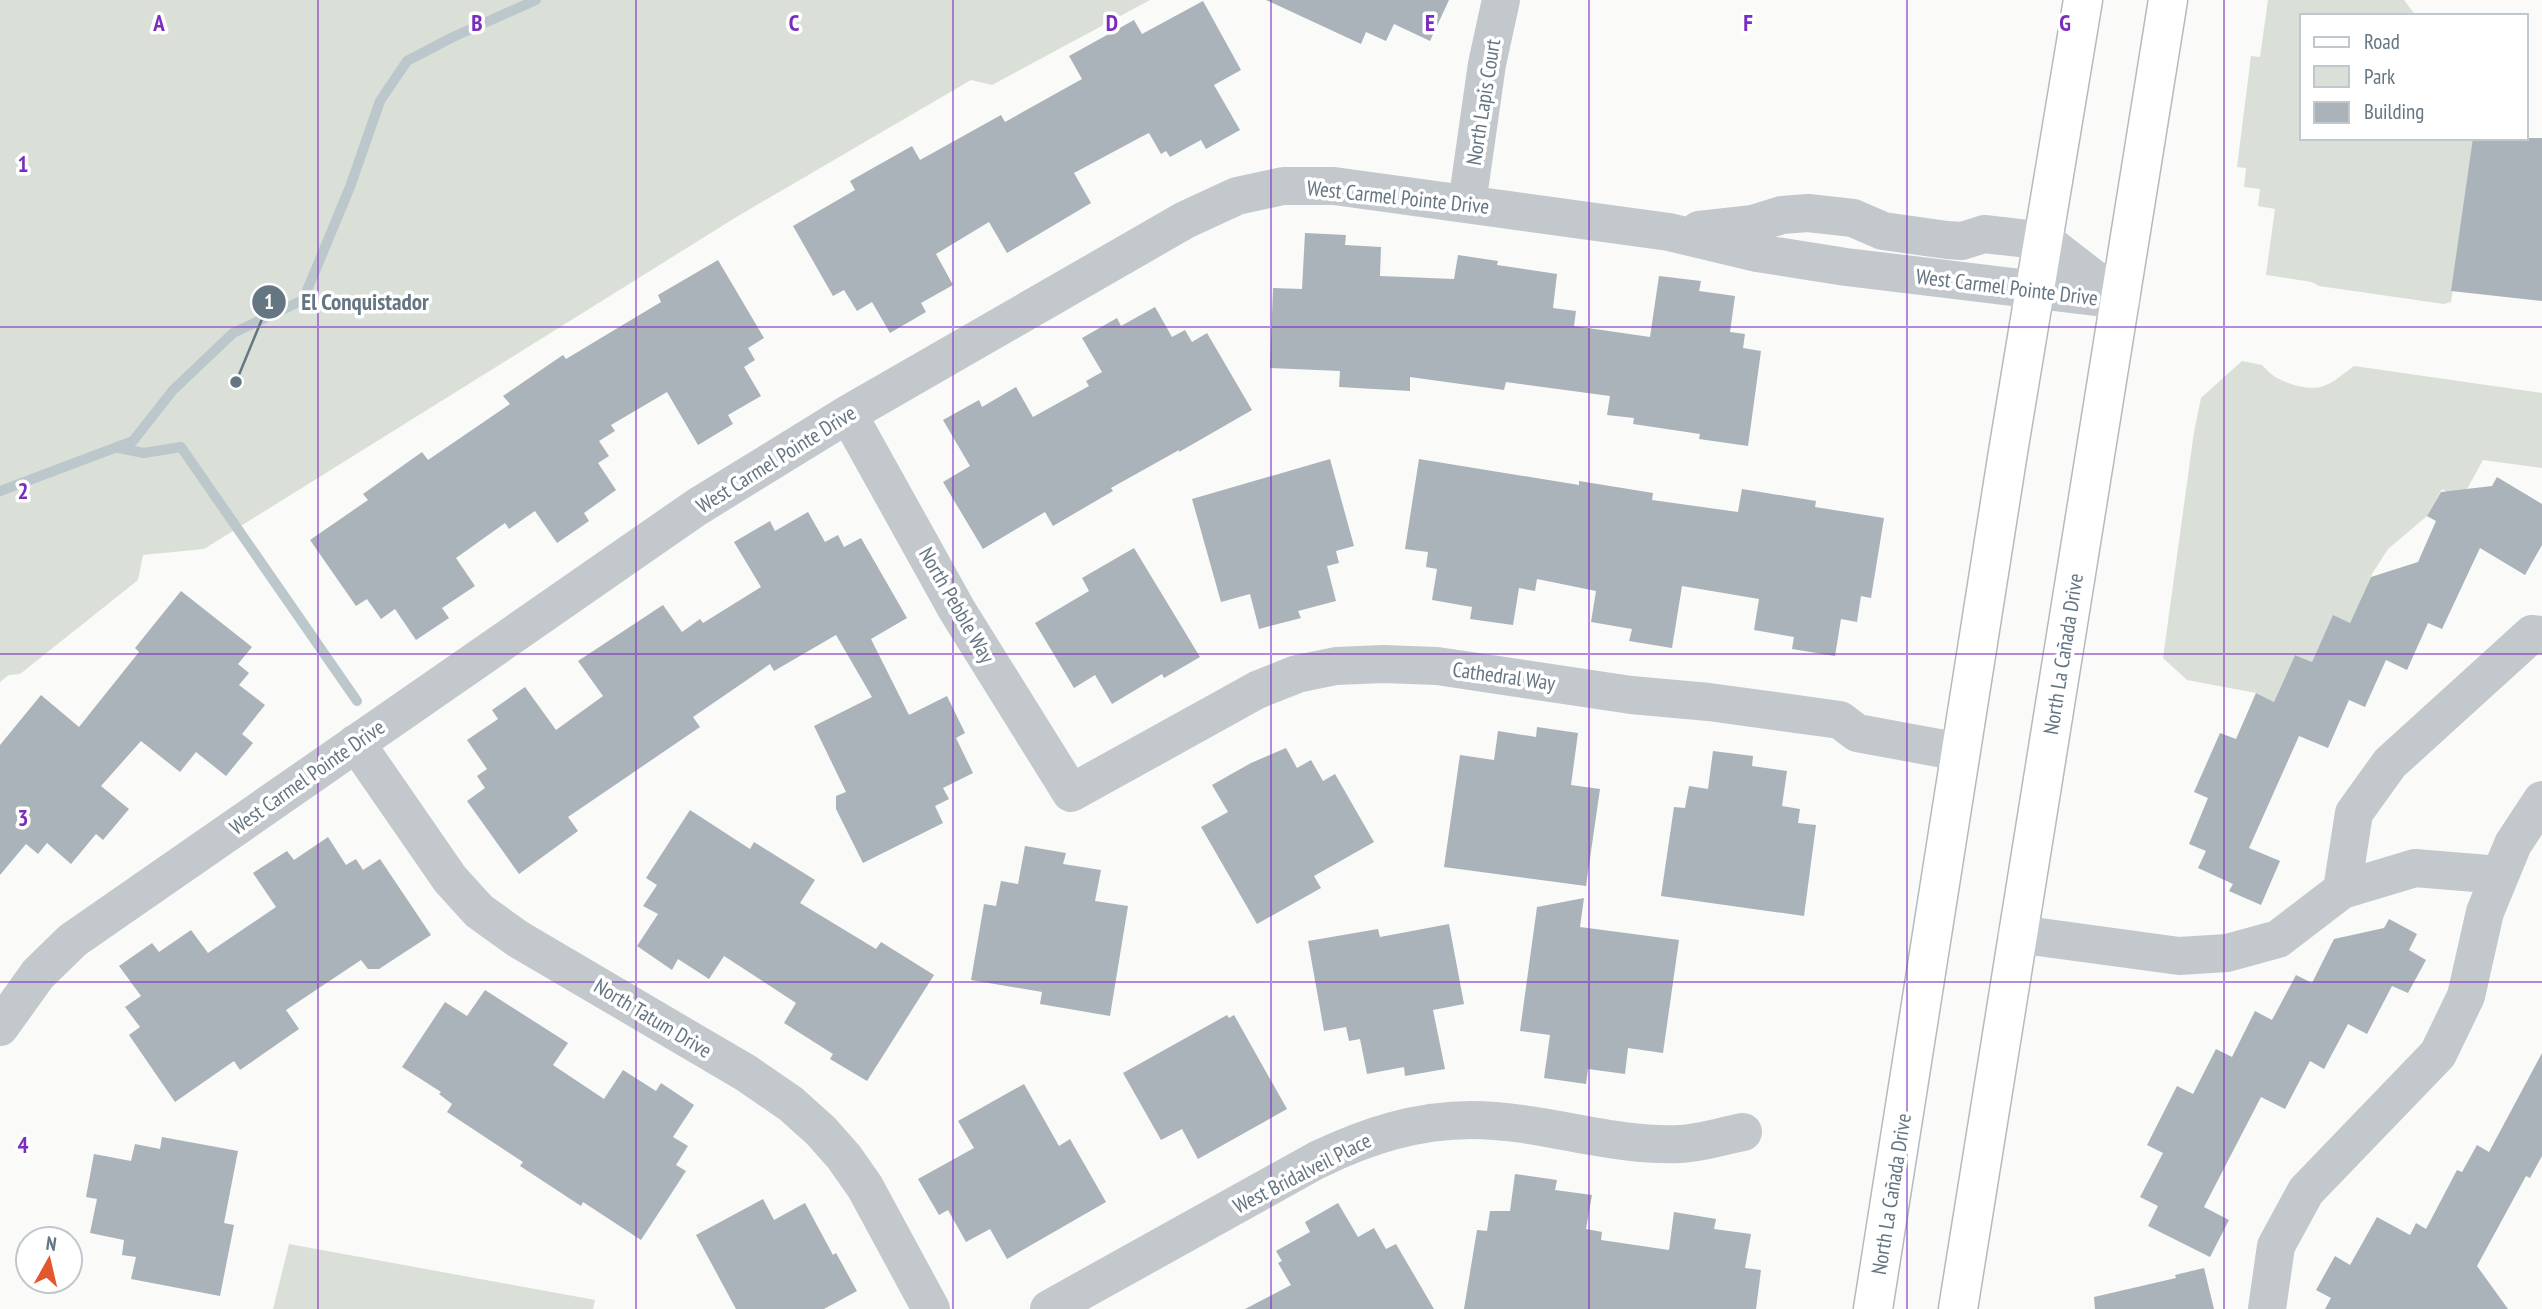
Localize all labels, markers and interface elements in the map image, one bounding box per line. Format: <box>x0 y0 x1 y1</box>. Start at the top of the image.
text: A <box>152 8 165 37</box>
text: B <box>471 8 483 37</box>
text: C <box>789 8 800 37</box>
text: D <box>1106 8 1118 37</box>
text: E <box>1425 8 1435 37</box>
text: F <box>1743 8 1753 37</box>
text: G <box>2059 8 2071 37</box>
legend <box>2300 14 2528 140</box>
text: Road <box>2364 28 2400 55</box>
street label: North Lapis Court <box>1460 37 1506 167</box>
text: Park <box>2364 63 2395 90</box>
text: Building <box>2364 98 2424 125</box>
text: 1 <box>18 149 29 178</box>
street label: West Carmel Pointe Drive <box>1306 174 1490 220</box>
street label: West Carmel Pointe Drive <box>1914 262 2100 312</box>
callout: El Conquistador <box>252 280 442 324</box>
text: El Conquistador <box>301 287 429 316</box>
text: 1 <box>264 288 274 315</box>
street label: West Carmel Pointe Drive <box>691 399 861 519</box>
text: 2 <box>18 476 29 505</box>
street label: North Pebble Way <box>913 542 1001 668</box>
street label: North La Cañada Drive <box>2037 571 2089 737</box>
street label: Cathedral Way <box>1451 655 1557 697</box>
street label: West Carmel Pointe Drive <box>224 713 390 841</box>
text: 3 <box>18 803 29 832</box>
street label: North Tatum Drive <box>589 972 717 1064</box>
street label: North La Cañada Drive <box>1865 1111 1917 1277</box>
street label: West Bridalveil Place <box>1228 1127 1376 1219</box>
text: 4 <box>18 1130 29 1159</box>
north arrow <box>14 1225 84 1295</box>
text: N <box>45 1231 58 1256</box>

